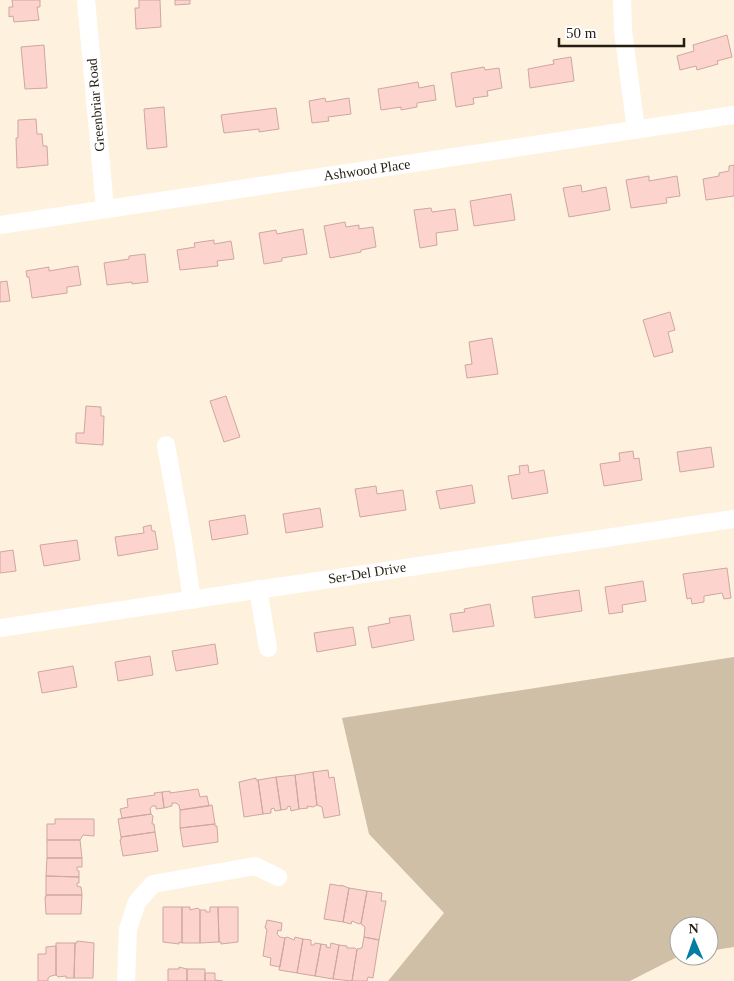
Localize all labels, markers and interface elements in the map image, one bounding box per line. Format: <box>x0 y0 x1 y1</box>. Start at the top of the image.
scale bar <box>559 15 684 47</box>
text: 50 m <box>566 25 597 41</box>
street label: Greenbriar Road <box>84 58 108 152</box>
street label: Ashwood Place <box>323 156 411 184</box>
street label: Ser-Del Drive <box>327 559 407 587</box>
north arrow <box>669 916 719 966</box>
text: N <box>688 921 699 936</box>

